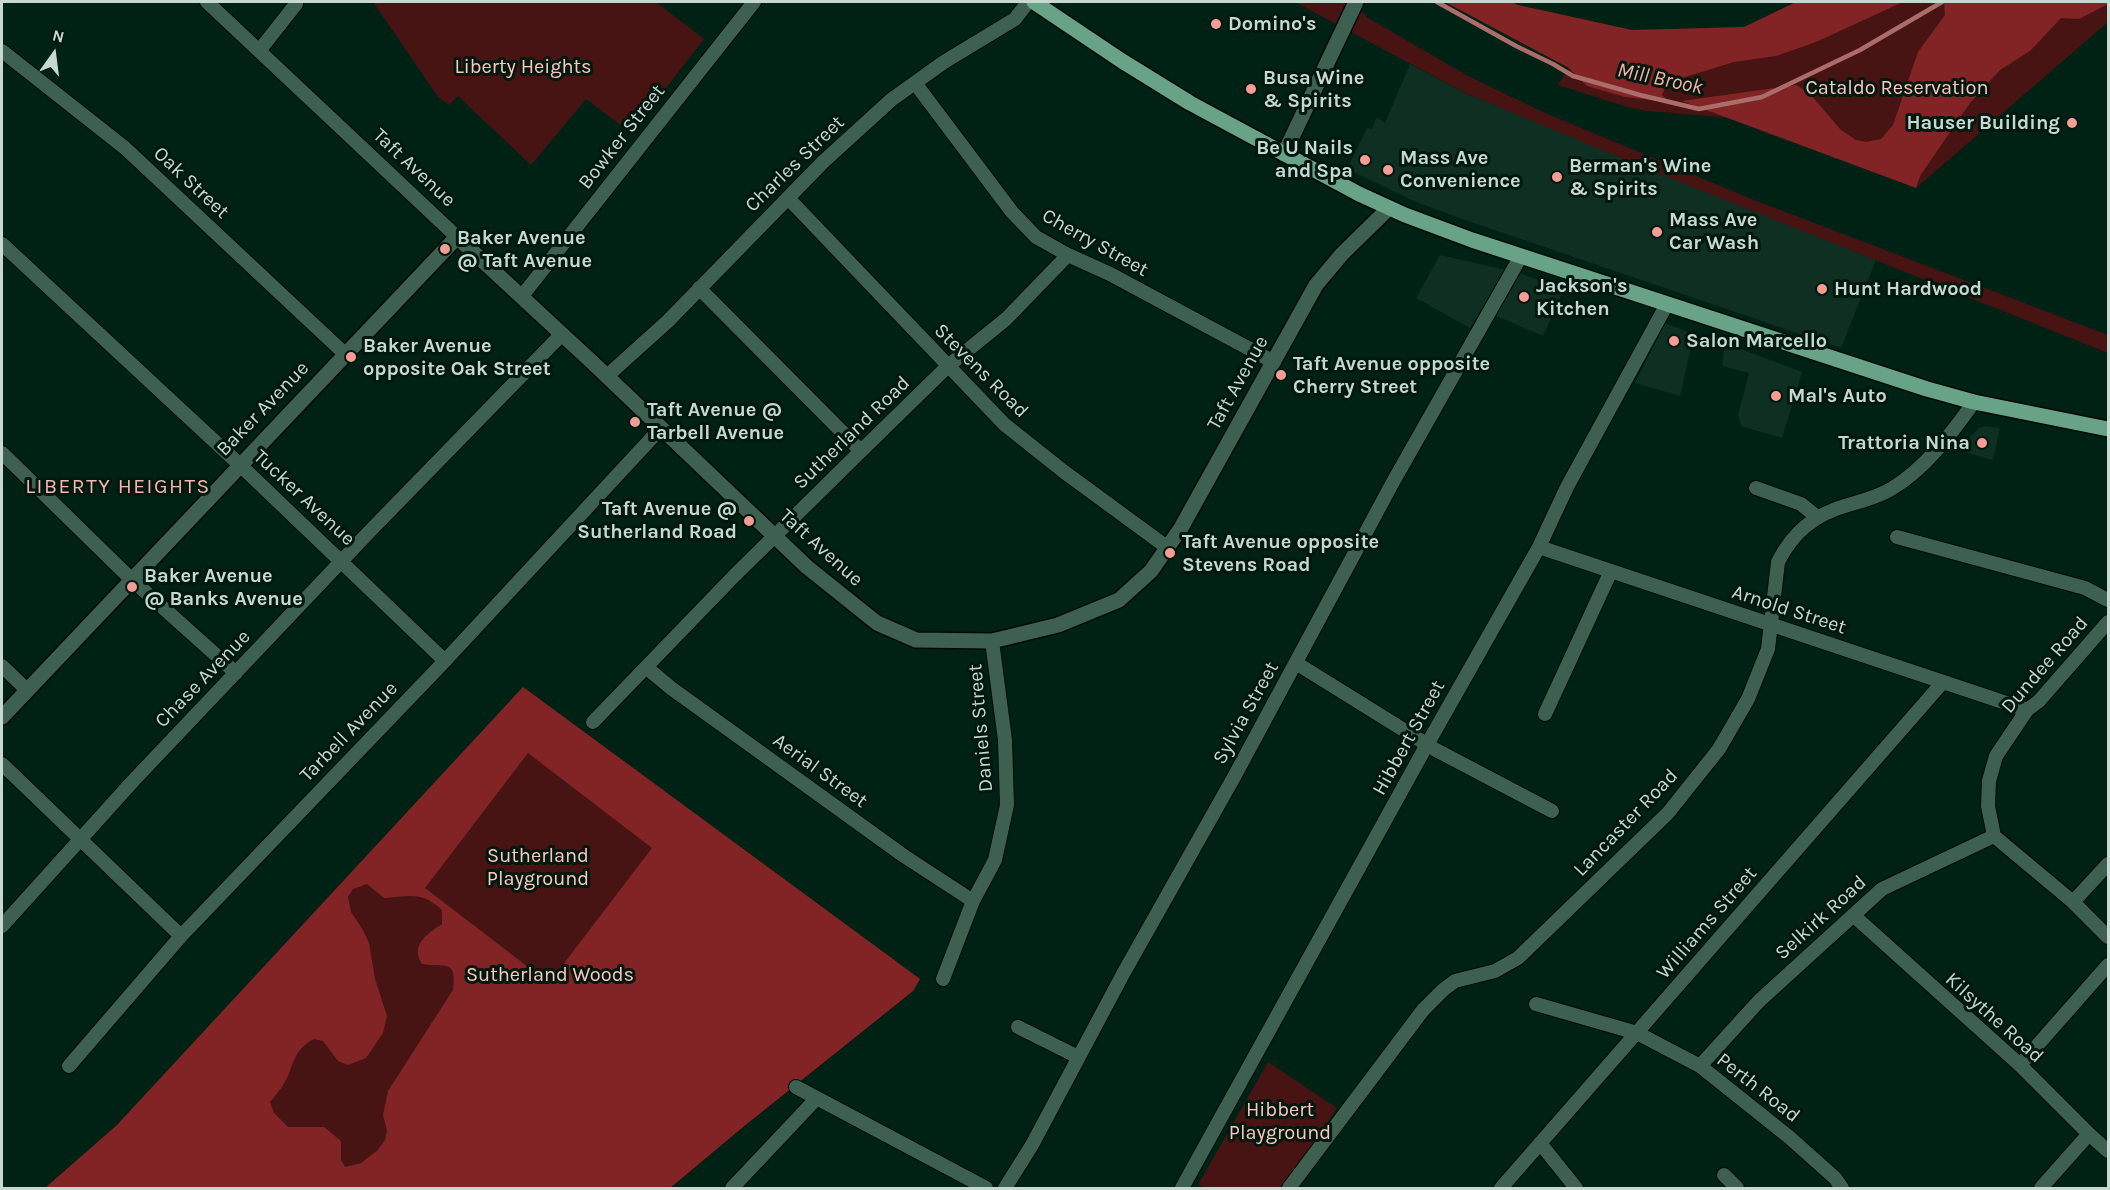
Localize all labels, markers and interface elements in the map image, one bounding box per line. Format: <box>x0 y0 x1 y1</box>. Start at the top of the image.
place label: Domino's <box>1228 12 1317 36</box>
marker: Domino's <box>1209 17 1223 31</box>
north arrow <box>24 24 84 84</box>
text: N <box>51 25 66 47</box>
park label: Liberty Heights <box>454 55 592 79</box>
water label: Mill Brook <box>1615 58 1705 100</box>
place label: Busa Wine & Spirits <box>1263 66 1364 113</box>
park label: Cataldo Reservation <box>1806 76 1988 100</box>
street label: Bowker Street <box>574 80 670 194</box>
marker: Busa Wine & Spirits <box>1244 82 1258 96</box>
street label: Charles Street <box>740 111 850 217</box>
place label: Hauser Building <box>1907 111 2060 135</box>
marker: Hauser Building <box>2065 116 2079 130</box>
street label: Taft Avenue <box>368 124 460 212</box>
place label: Be U Nails and Spa <box>1256 136 1353 183</box>
street label: Oak Street <box>148 142 234 224</box>
place label: Mass Ave Convenience <box>1400 146 1521 193</box>
marker: Be U Nails and Spa <box>1358 153 1372 167</box>
place label: Berman's Wine & Spirits <box>1569 154 1711 201</box>
marker: Mass Ave Convenience <box>1381 163 1395 177</box>
marker: Berman's Wine & Spirits <box>1550 170 1564 184</box>
street label: Cherry Street <box>1038 204 1152 282</box>
place label: Mass Ave Car Wash <box>1669 208 1759 255</box>
marker: Mass Ave Car Wash <box>1650 225 1664 239</box>
place label: Baker Avenue @ Taft Avenue <box>457 226 592 273</box>
marker: Baker Avenue @ Taft Avenue <box>438 242 452 256</box>
place label: Jackson's Kitchen <box>1536 274 1627 321</box>
place label: Hunt Hardwood <box>1834 277 1982 301</box>
marker: Hunt Hardwood <box>1815 282 1829 296</box>
marker: Jackson's Kitchen <box>1517 290 1531 304</box>
street label: Stevens Road <box>929 319 1033 423</box>
place label: Salon Marcello <box>1686 329 1827 353</box>
street label: Taft Avenue <box>1202 332 1274 434</box>
place label: Baker Avenue opposite Oak Street <box>363 334 551 381</box>
marker: Salon Marcello <box>1667 334 1681 348</box>
marker: Baker Avenue opposite Oak Street <box>344 350 358 364</box>
place label: Taft Avenue opposite Cherry Street <box>1293 352 1490 399</box>
street label: Baker Avenue <box>212 357 314 461</box>
marker: Taft Avenue opposite Cherry Street <box>1274 368 1288 382</box>
street label: Sutherland Road <box>789 371 915 495</box>
place label: Mal's Auto <box>1788 384 1887 408</box>
marker: Mal's Auto <box>1769 389 1783 403</box>
place label: Taft Avenue @ Tarbell Avenue <box>647 398 784 445</box>
marker: Taft Avenue @ Tarbell Avenue <box>628 415 642 429</box>
place label: Trattoria Nina <box>1838 431 1970 455</box>
marker: Trattoria Nina <box>1975 436 1989 450</box>
street label: Tucker Avenue <box>248 445 360 551</box>
district label: LIBERTY HEIGHTS <box>25 474 211 500</box>
place label: Taft Avenue @ Sutherland Road <box>577 497 737 544</box>
street label: Taft Avenue <box>774 504 868 592</box>
marker: Taft Avenue @ Sutherland Road <box>742 514 756 528</box>
place label: Taft Avenue opposite Stevens Road <box>1182 530 1379 577</box>
marker: Taft Avenue opposite Stevens Road <box>1163 546 1177 560</box>
place label: Baker Avenue @ Banks Avenue <box>144 564 303 611</box>
marker: Baker Avenue @ Banks Avenue <box>125 580 139 594</box>
street label: Arnold Street <box>1729 580 1849 640</box>
street label: Dundee Road <box>1996 612 2094 718</box>
street label: Chase Avenue <box>150 625 256 733</box>
street label: Sylvia Street <box>1208 657 1284 769</box>
street label: Daniels Street <box>963 663 999 793</box>
street label: Hibbert Street <box>1368 676 1450 800</box>
street label: Tarbell Avenue <box>295 677 403 787</box>
street label: Aerial Street <box>768 729 872 813</box>
street label: Lancaster Road <box>1569 764 1683 882</box>
park label: Sutherland Playground <box>487 844 589 891</box>
street label: Williams Street <box>1652 862 1762 984</box>
street label: Selkirk Road <box>1770 871 1872 965</box>
park label: Sutherland Woods <box>466 963 634 987</box>
street label: Kilsythe Road <box>1940 968 2048 1068</box>
street label: Perth Road <box>1712 1048 1804 1128</box>
park label: Hibbert Playground <box>1229 1098 1331 1145</box>

